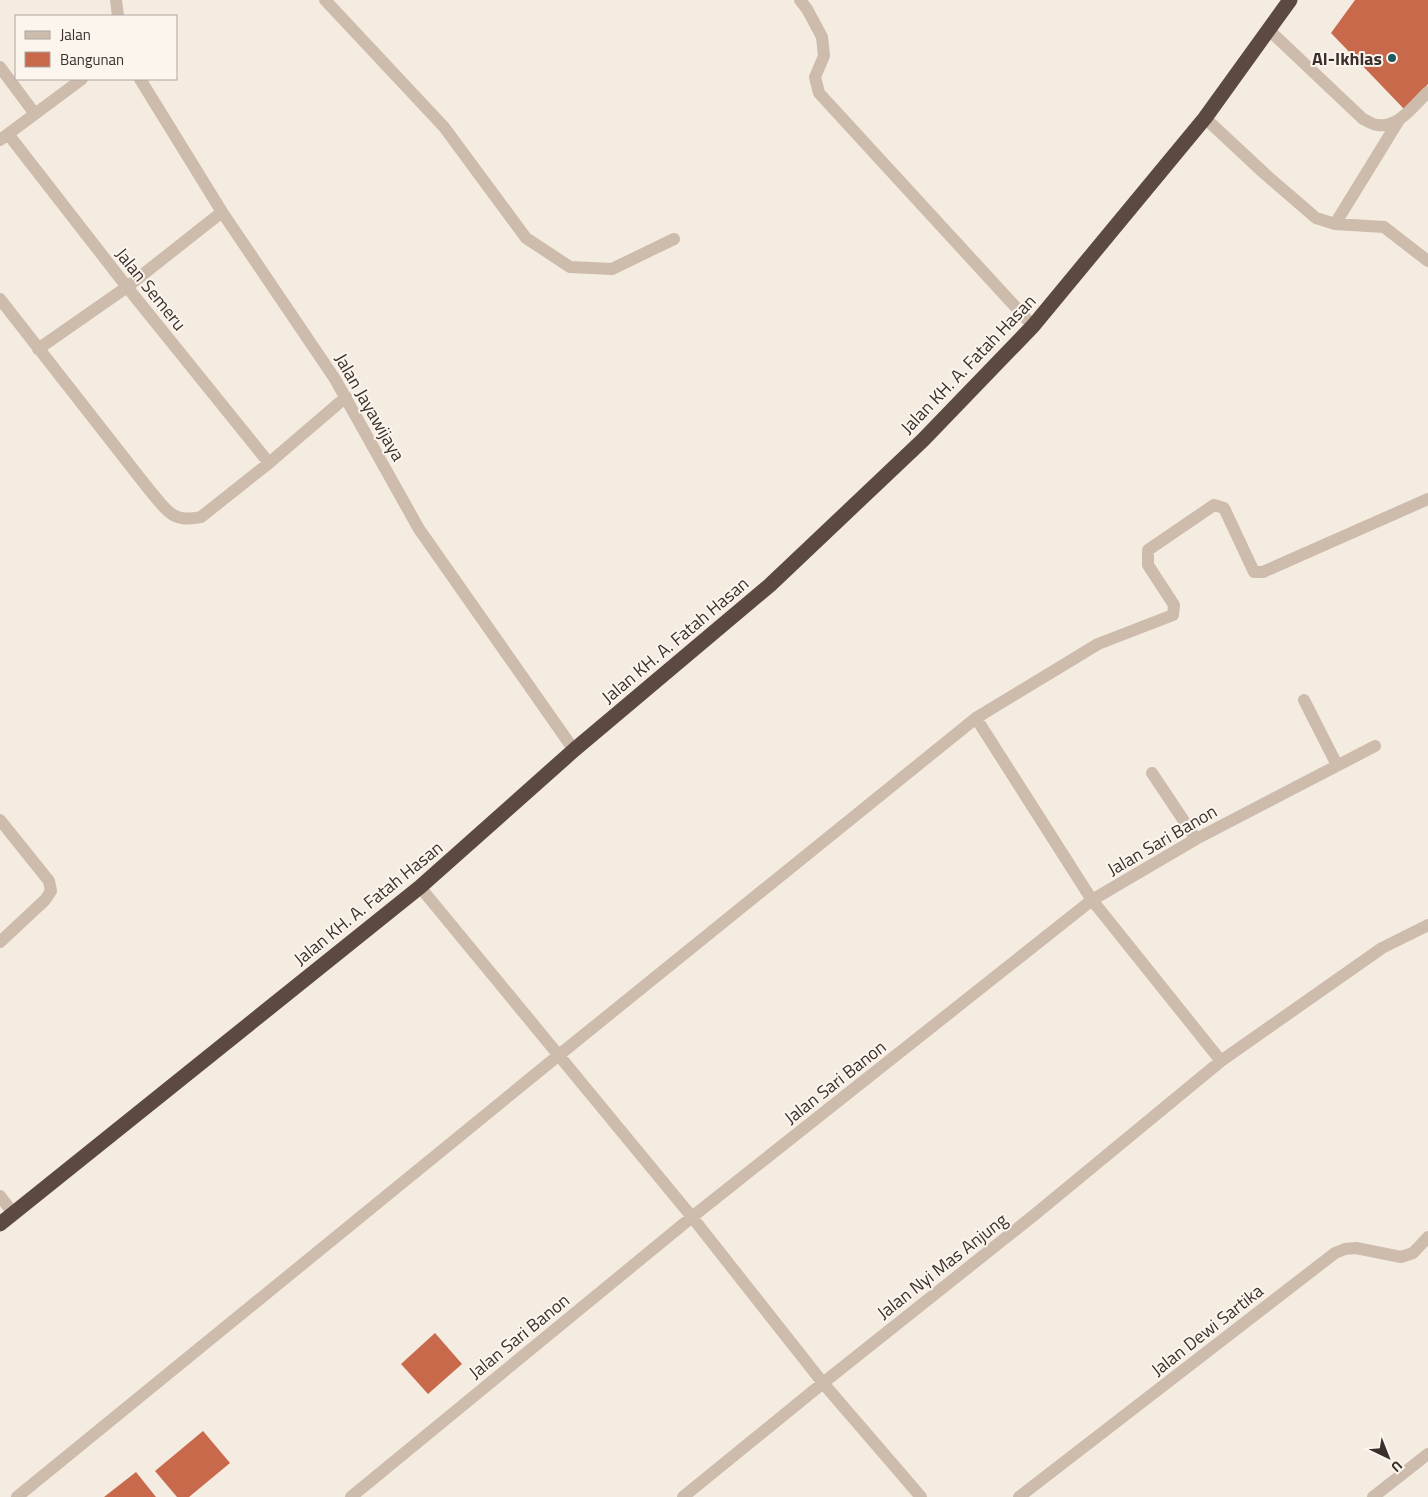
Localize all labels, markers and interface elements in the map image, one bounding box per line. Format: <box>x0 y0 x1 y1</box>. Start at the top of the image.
legend <box>15 15 178 80</box>
text: Jalan <box>60 23 91 46</box>
place label: Al-Ikhlas <box>1312 45 1382 72</box>
text: Bangunan <box>60 48 124 71</box>
marker: Al-Ikhlas <box>1386 52 1398 64</box>
street label: Jalan Semeru <box>109 242 193 336</box>
street label: Jalan KH. A. Fatah Hasan <box>894 288 1042 440</box>
street label: Jalan Jayawijaya <box>328 348 412 466</box>
street label: Jalan KH. A. Fatah Hasan <box>595 570 755 710</box>
street label: Jalan Sari Banon <box>1102 798 1222 882</box>
street label: Jalan KH. A. Fatah Hasan <box>288 834 448 972</box>
street label: Jalan Sari Banon <box>778 1034 892 1130</box>
street label: Jalan Nyi Mas Anjung <box>871 1206 1013 1326</box>
street label: Jalan Dewi Sartika <box>1145 1277 1269 1383</box>
street label: Jalan Sari Banon <box>463 1287 575 1385</box>
north arrow <box>1363 1432 1413 1482</box>
text: U <box>1387 1456 1408 1478</box>

